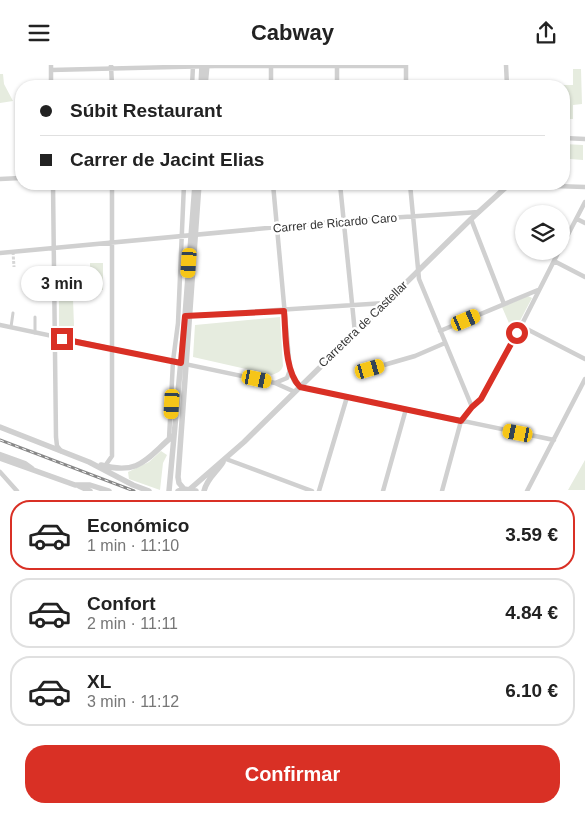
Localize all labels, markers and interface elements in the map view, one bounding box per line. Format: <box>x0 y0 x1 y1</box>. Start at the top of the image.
icon: menu <box>25 19 53 47</box>
icon: share <box>532 19 560 47</box>
text: Cabway <box>251 20 334 45</box>
text: Súbit Restaurant <box>70 100 222 121</box>
text: Carrer de Jacint Elias <box>70 149 264 170</box>
map controls <box>515 205 570 260</box>
button: layers <box>515 205 570 260</box>
street label: Carrer de Ricardo Caro <box>272 211 398 235</box>
car <box>180 248 197 278</box>
callout: 3 min <box>21 267 103 301</box>
text: 3 min <box>41 275 83 292</box>
street label: Carretera de Castellar <box>316 278 410 370</box>
car <box>449 307 482 333</box>
route start <box>506 322 528 344</box>
route end <box>51 328 73 350</box>
car <box>353 358 386 380</box>
car <box>240 369 273 389</box>
car <box>163 389 180 419</box>
car <box>501 423 534 443</box>
icon: car <box>27 513 72 558</box>
text: Económico <box>87 515 189 536</box>
text: 3.59 € <box>505 524 558 545</box>
text: 1 min · 11:10 <box>87 537 179 554</box>
icon: car <box>27 591 72 636</box>
text: Confort <box>87 593 156 614</box>
text: 4.84 € <box>505 602 558 623</box>
text: 2 min · 11:11 <box>87 615 178 632</box>
icon: car <box>27 669 72 714</box>
text: XL <box>87 671 111 692</box>
text: 6.10 € <box>505 680 558 701</box>
text: 3 min · 11:12 <box>87 693 179 710</box>
button: Confirmar <box>25 745 560 803</box>

